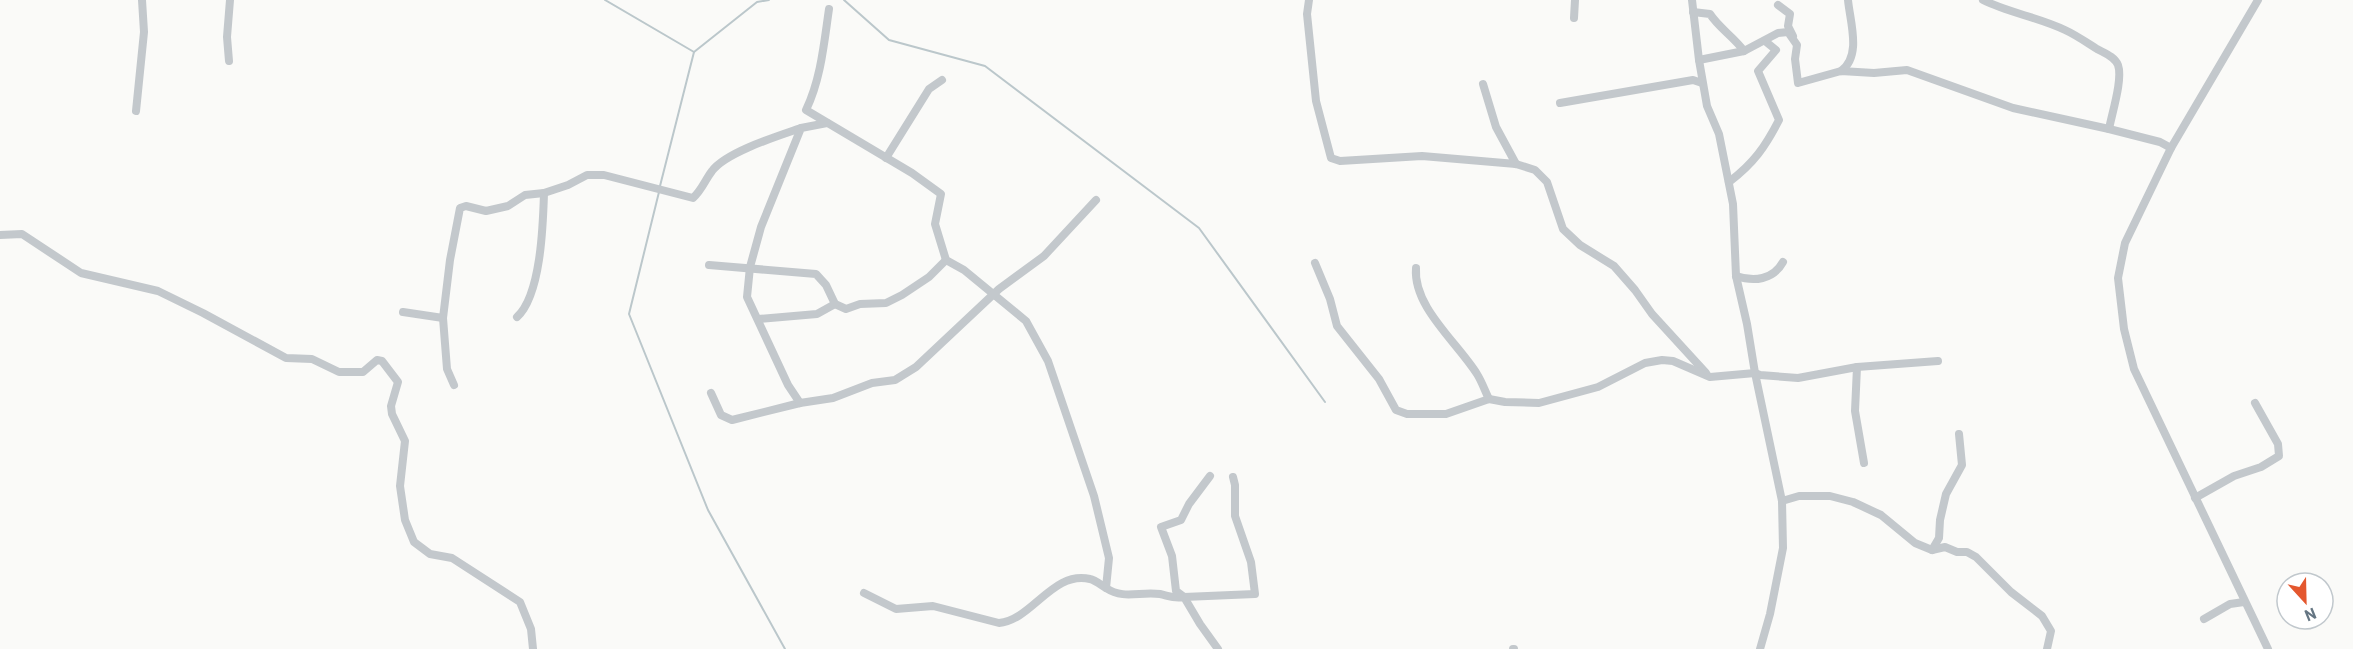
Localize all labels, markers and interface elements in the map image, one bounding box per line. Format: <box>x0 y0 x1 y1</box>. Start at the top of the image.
north arrow <box>2275 571 2335 631</box>
text: N <box>2302 605 2319 626</box>

